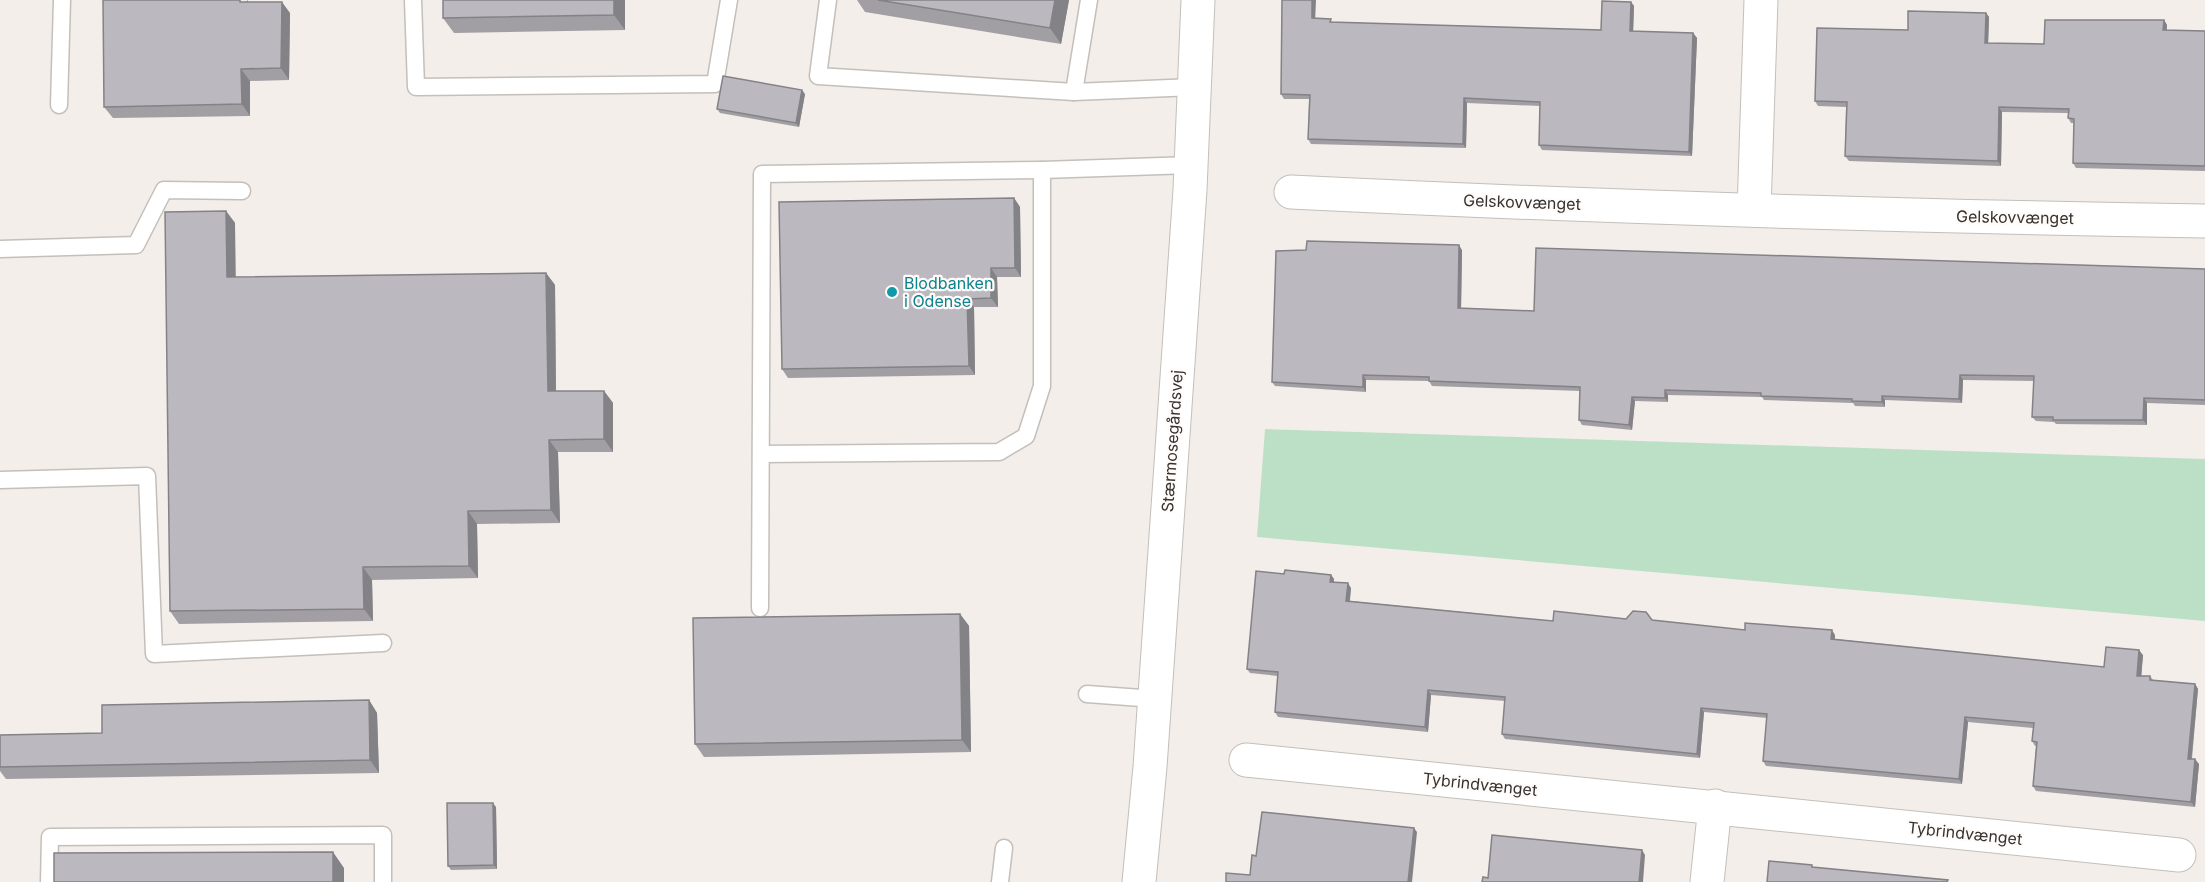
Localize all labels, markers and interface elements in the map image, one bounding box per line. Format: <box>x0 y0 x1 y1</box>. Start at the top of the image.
street label: Gelskovvænget <box>1463 190 1581 214</box>
street label: Gelskovvænget <box>1956 206 2074 228</box>
place label: Blodbanken i Odense <box>904 273 993 311</box>
marker: Blodbanken i Odense <box>885 285 899 299</box>
street label: Stærmosegårdsvej <box>1157 369 1187 513</box>
street label: Tybrindvænget <box>1422 768 1538 800</box>
street label: Tybrindvænget <box>1907 817 2023 849</box>

